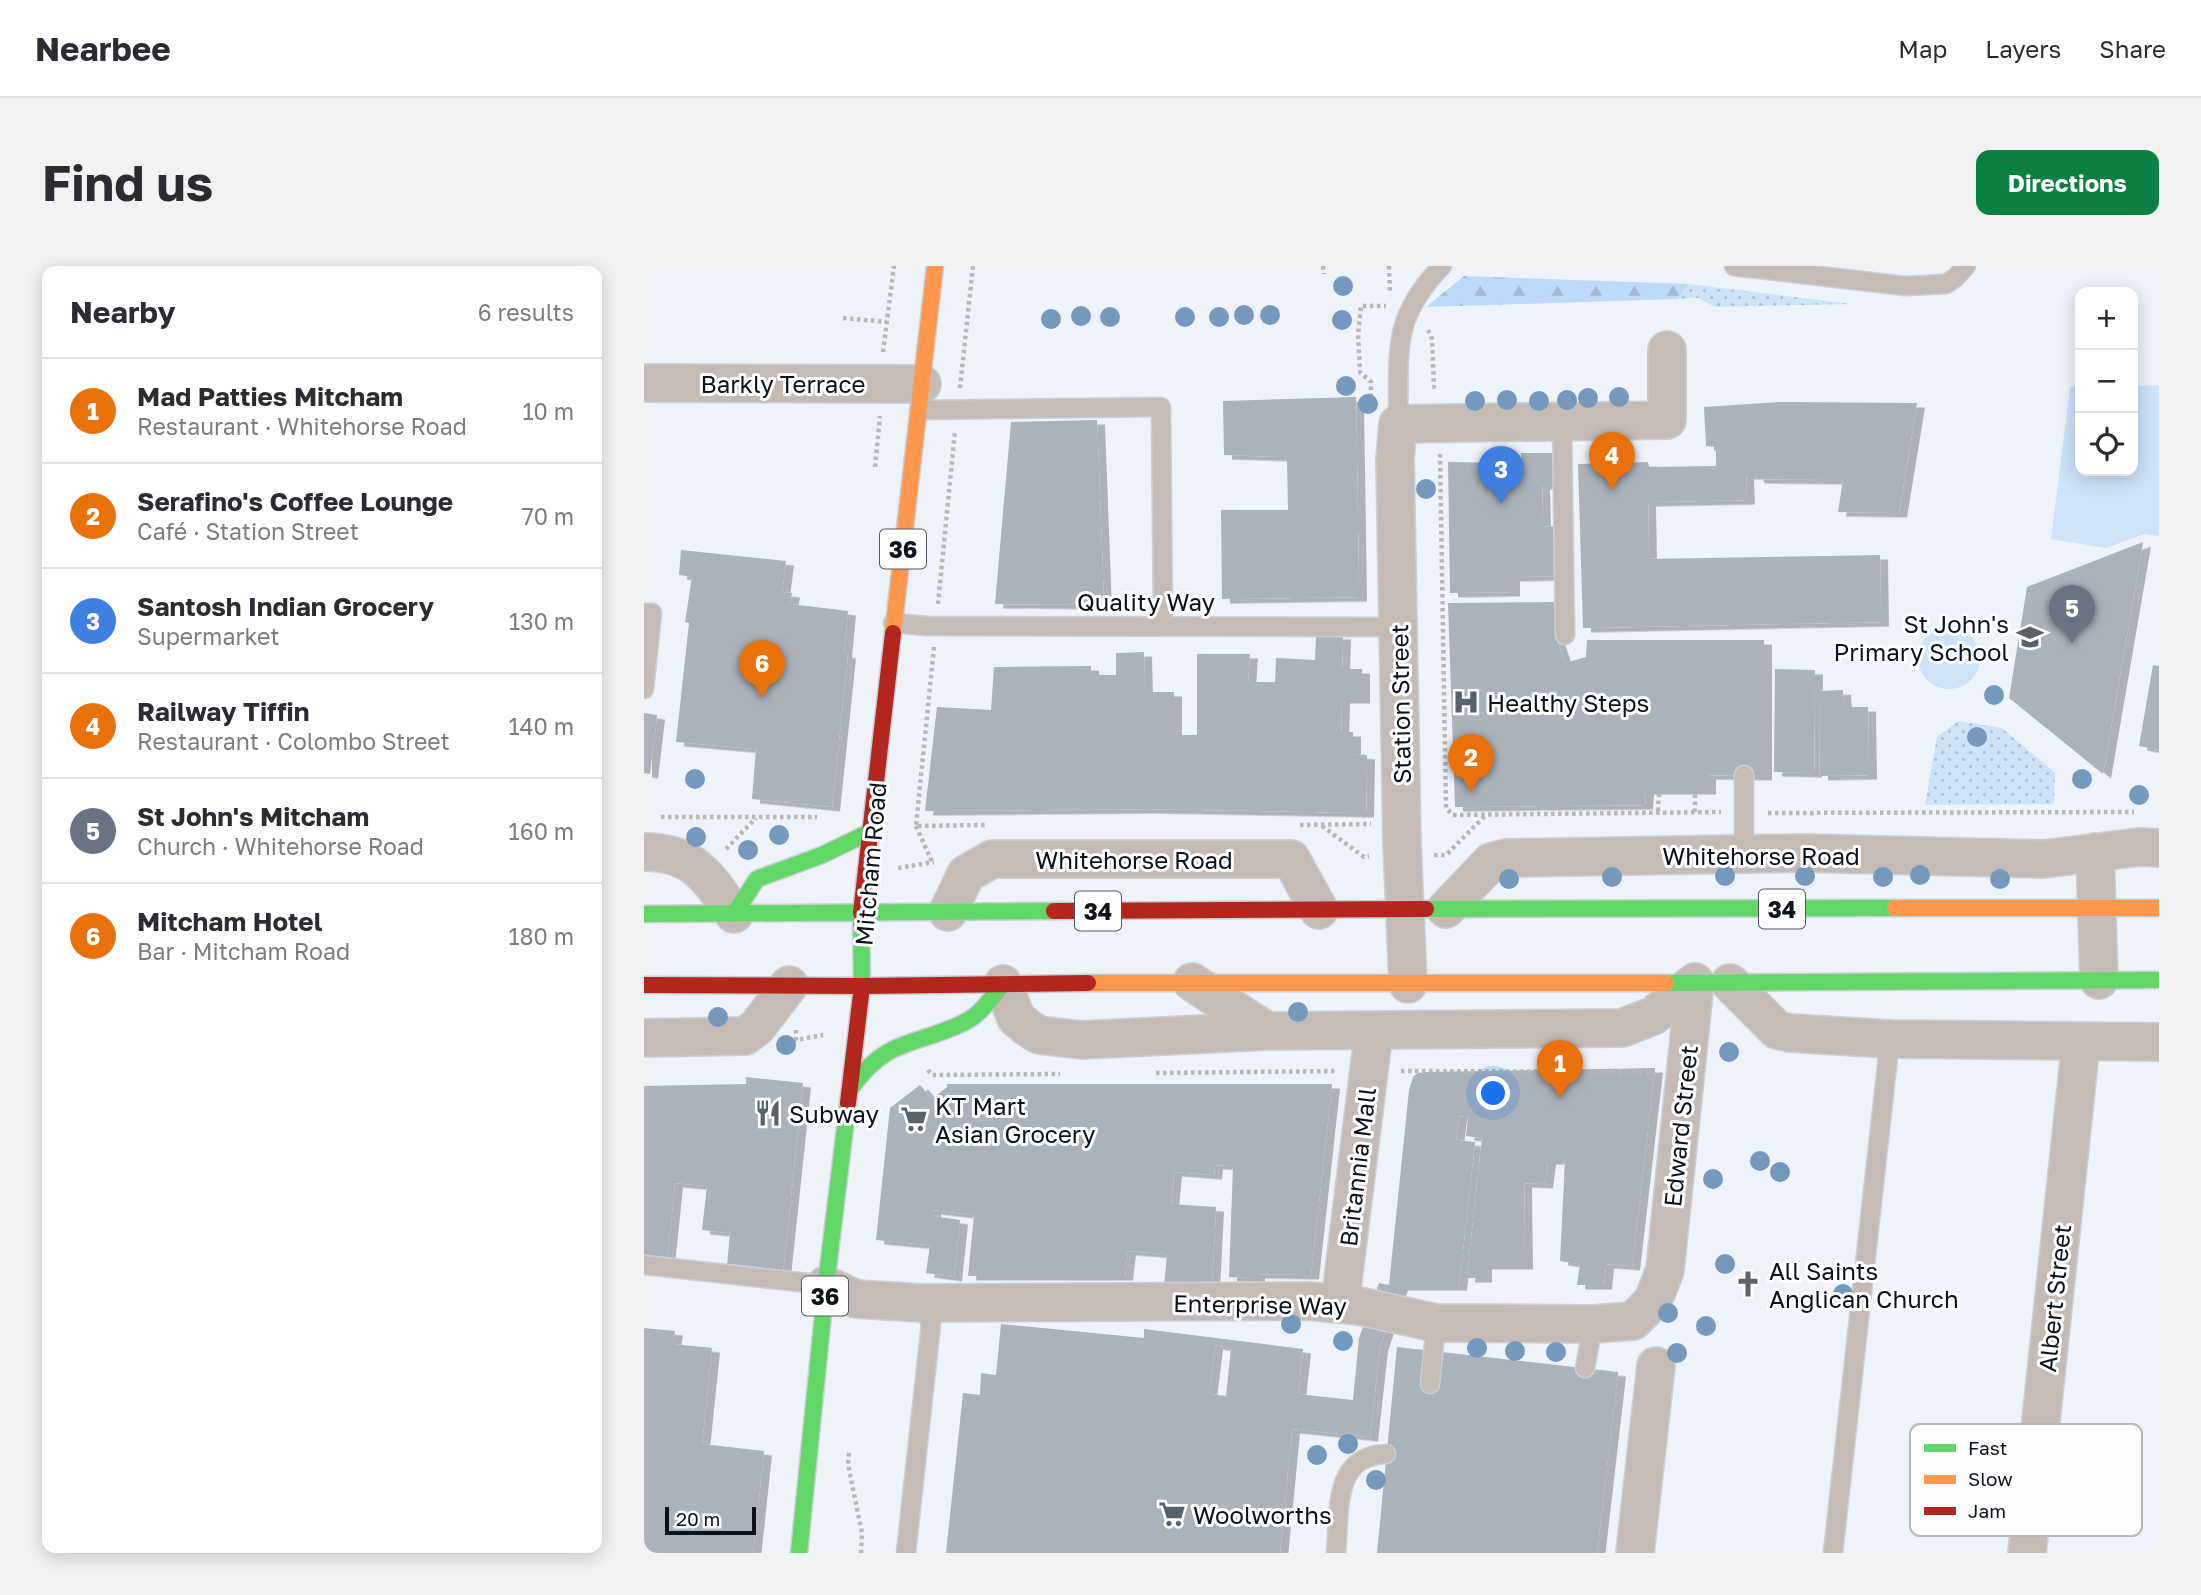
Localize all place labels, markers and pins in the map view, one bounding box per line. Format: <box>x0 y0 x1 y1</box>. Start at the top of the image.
pin: 4 <box>1589 432 1635 490</box>
pin: 3 <box>1478 446 1524 504</box>
pin: 5 <box>2049 585 2095 643</box>
place label: St John's Primary School <box>1833 609 2009 666</box>
school or university icon: St John's Primary School <box>2015 622 2045 652</box>
pin: 6 <box>739 640 785 698</box>
hospital icon: Healthy Steps <box>1451 687 1481 717</box>
place label: Healthy Steps <box>1487 688 1649 717</box>
pin: 2 <box>1448 734 1494 792</box>
pin: 1 <box>1537 1040 1583 1098</box>
place label: KT Mart Asian Grocery <box>935 1091 1095 1148</box>
restaurant icon: Subway <box>753 1098 783 1128</box>
place label: Subway <box>789 1099 879 1128</box>
supermarket icon: KT Mart Asian Grocery <box>899 1104 929 1134</box>
place label: All Saints Anglican Church <box>1769 1256 1959 1313</box>
church icon: All Saints Anglican Church <box>1733 1269 1763 1299</box>
supermarket icon: Woolworths <box>1157 1499 1187 1529</box>
place label: Woolworths <box>1193 1500 1332 1529</box>

